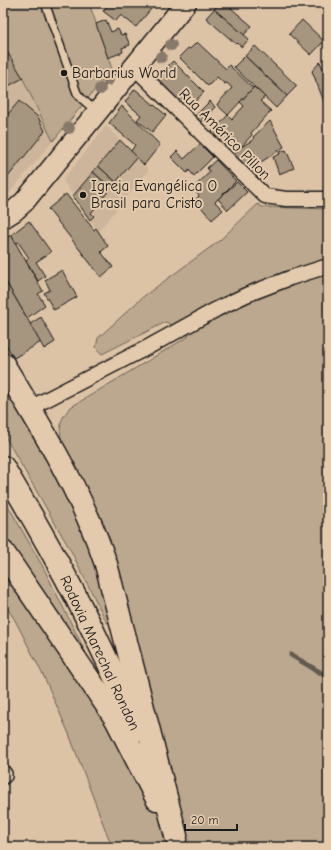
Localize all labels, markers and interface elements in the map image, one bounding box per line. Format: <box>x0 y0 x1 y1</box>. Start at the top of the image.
place label: Barbarius World <box>72 64 177 82</box>
marker: Barbarius World <box>59 68 69 78</box>
street label: Rua Américo Pillon <box>175 84 275 184</box>
place label: Igreja Evangélica O Brasil para Cristo <box>91 177 217 212</box>
marker: Igreja Evangélica O Brasil para Cristo <box>78 190 88 200</box>
street label: Rodovia Marechal Rondon <box>56 573 144 733</box>
scale bar <box>185 806 237 832</box>
text: 20 m <box>191 813 219 827</box>

